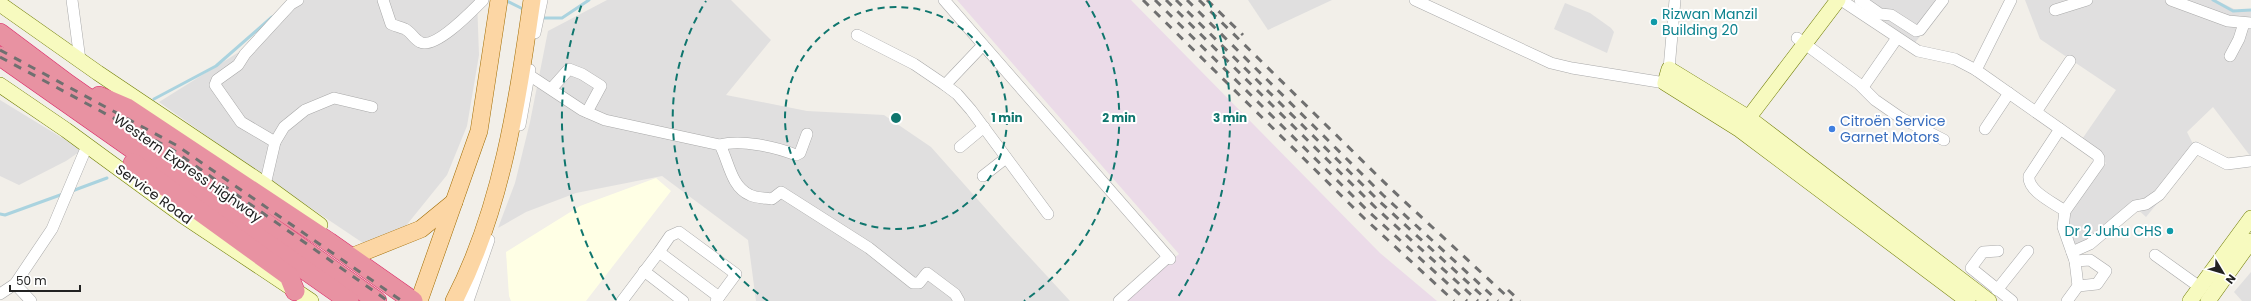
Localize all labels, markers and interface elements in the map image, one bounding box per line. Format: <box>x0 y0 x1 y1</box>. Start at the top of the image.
place label: Rizwan Manzil Building 20 <box>1662 4 1758 40</box>
marker: Rizwan Manzil Building 20 <box>1649 17 1659 27</box>
street label: Western Express Highway <box>110 109 266 227</box>
text: 1 min <box>991 109 1023 126</box>
text: 2 min <box>1102 109 1136 126</box>
text: 3 min <box>1213 109 1247 126</box>
centre of rings <box>889 111 903 125</box>
place label: Citroën Service Garnet Motors <box>1840 111 1946 147</box>
marker: Citroën Service Garnet Motors <box>1827 124 1837 134</box>
street label: Service Road <box>111 159 197 229</box>
place label: Dr 2 Juhu CHS <box>2065 221 2162 241</box>
marker: Dr 2 Juhu CHS <box>2165 226 2175 236</box>
north arrow <box>2203 253 2243 293</box>
scale bar <box>10 267 80 293</box>
text: N <box>2222 271 2240 287</box>
text: 50 m <box>16 272 47 289</box>

